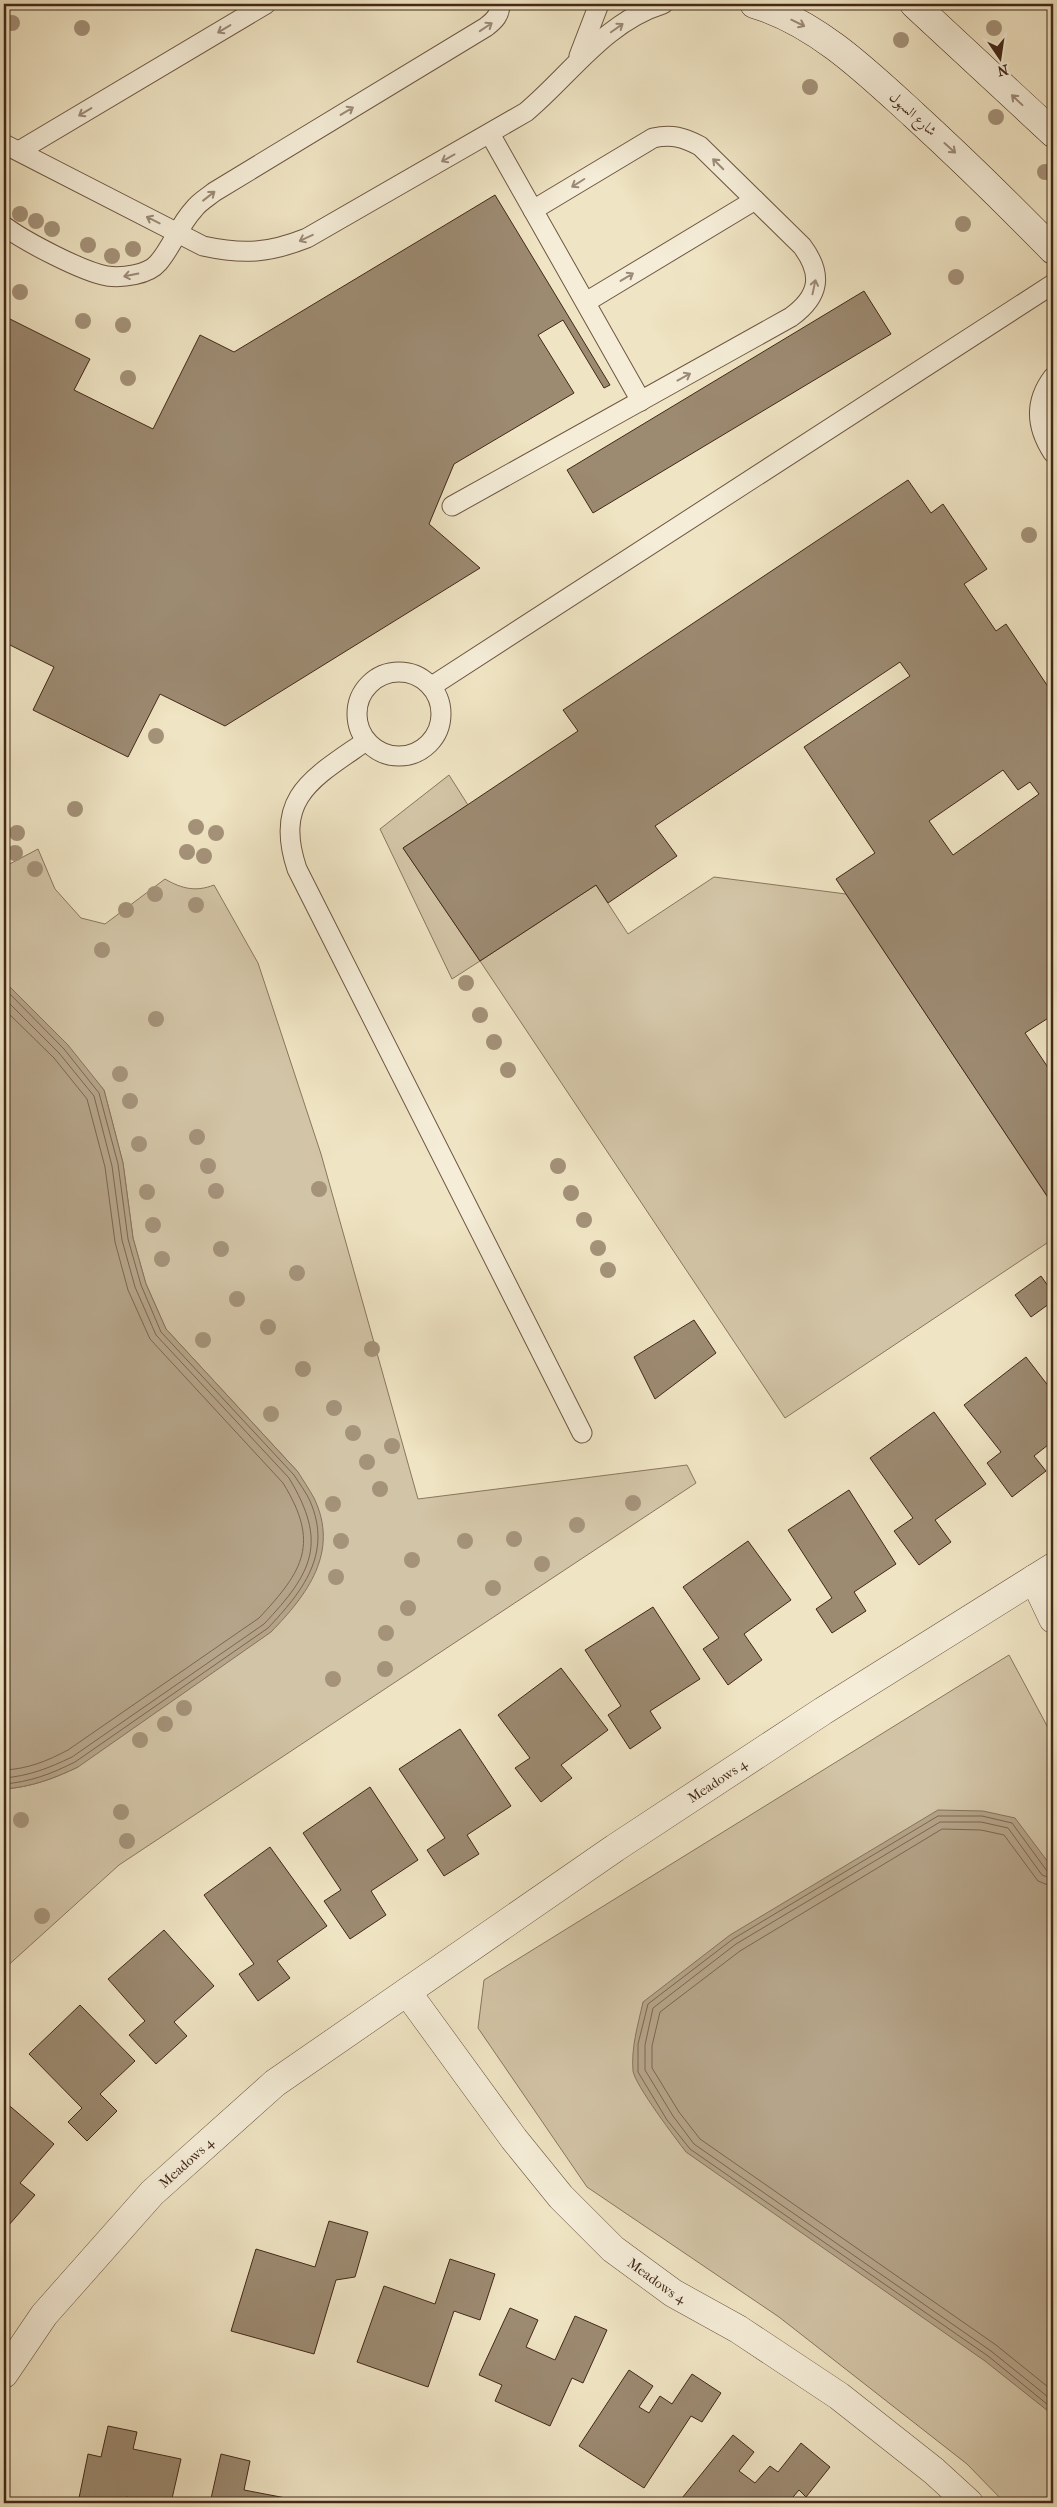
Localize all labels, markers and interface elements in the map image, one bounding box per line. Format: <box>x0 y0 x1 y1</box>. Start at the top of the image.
one-way arrow <box>790 19 805 28</box>
one-way arrow <box>479 22 493 32</box>
one-way arrow <box>609 23 623 33</box>
one-way arrow <box>218 24 232 34</box>
north arrow <box>974 32 1024 82</box>
text: N <box>995 61 1010 80</box>
street label: شارع السهول <box>884 88 940 142</box>
one-way arrow <box>1011 94 1024 106</box>
one-way arrow <box>340 106 354 116</box>
one-way arrow <box>78 108 92 118</box>
one-way arrow <box>944 142 957 154</box>
one-way arrow <box>441 154 456 164</box>
one-way arrow <box>712 158 724 170</box>
one-way arrow <box>571 178 585 188</box>
one-way arrow <box>202 191 215 202</box>
one-way arrow <box>146 215 161 224</box>
one-way arrow <box>299 234 314 243</box>
one-way arrow <box>123 270 139 280</box>
one-way arrow <box>620 271 634 281</box>
one-way arrow <box>810 279 819 295</box>
one-way arrow <box>676 372 691 381</box>
street label: Meadows 4 <box>684 1755 751 1806</box>
street label: Meadows 4 <box>155 2133 217 2191</box>
street label: Meadows 4 <box>624 2254 689 2307</box>

